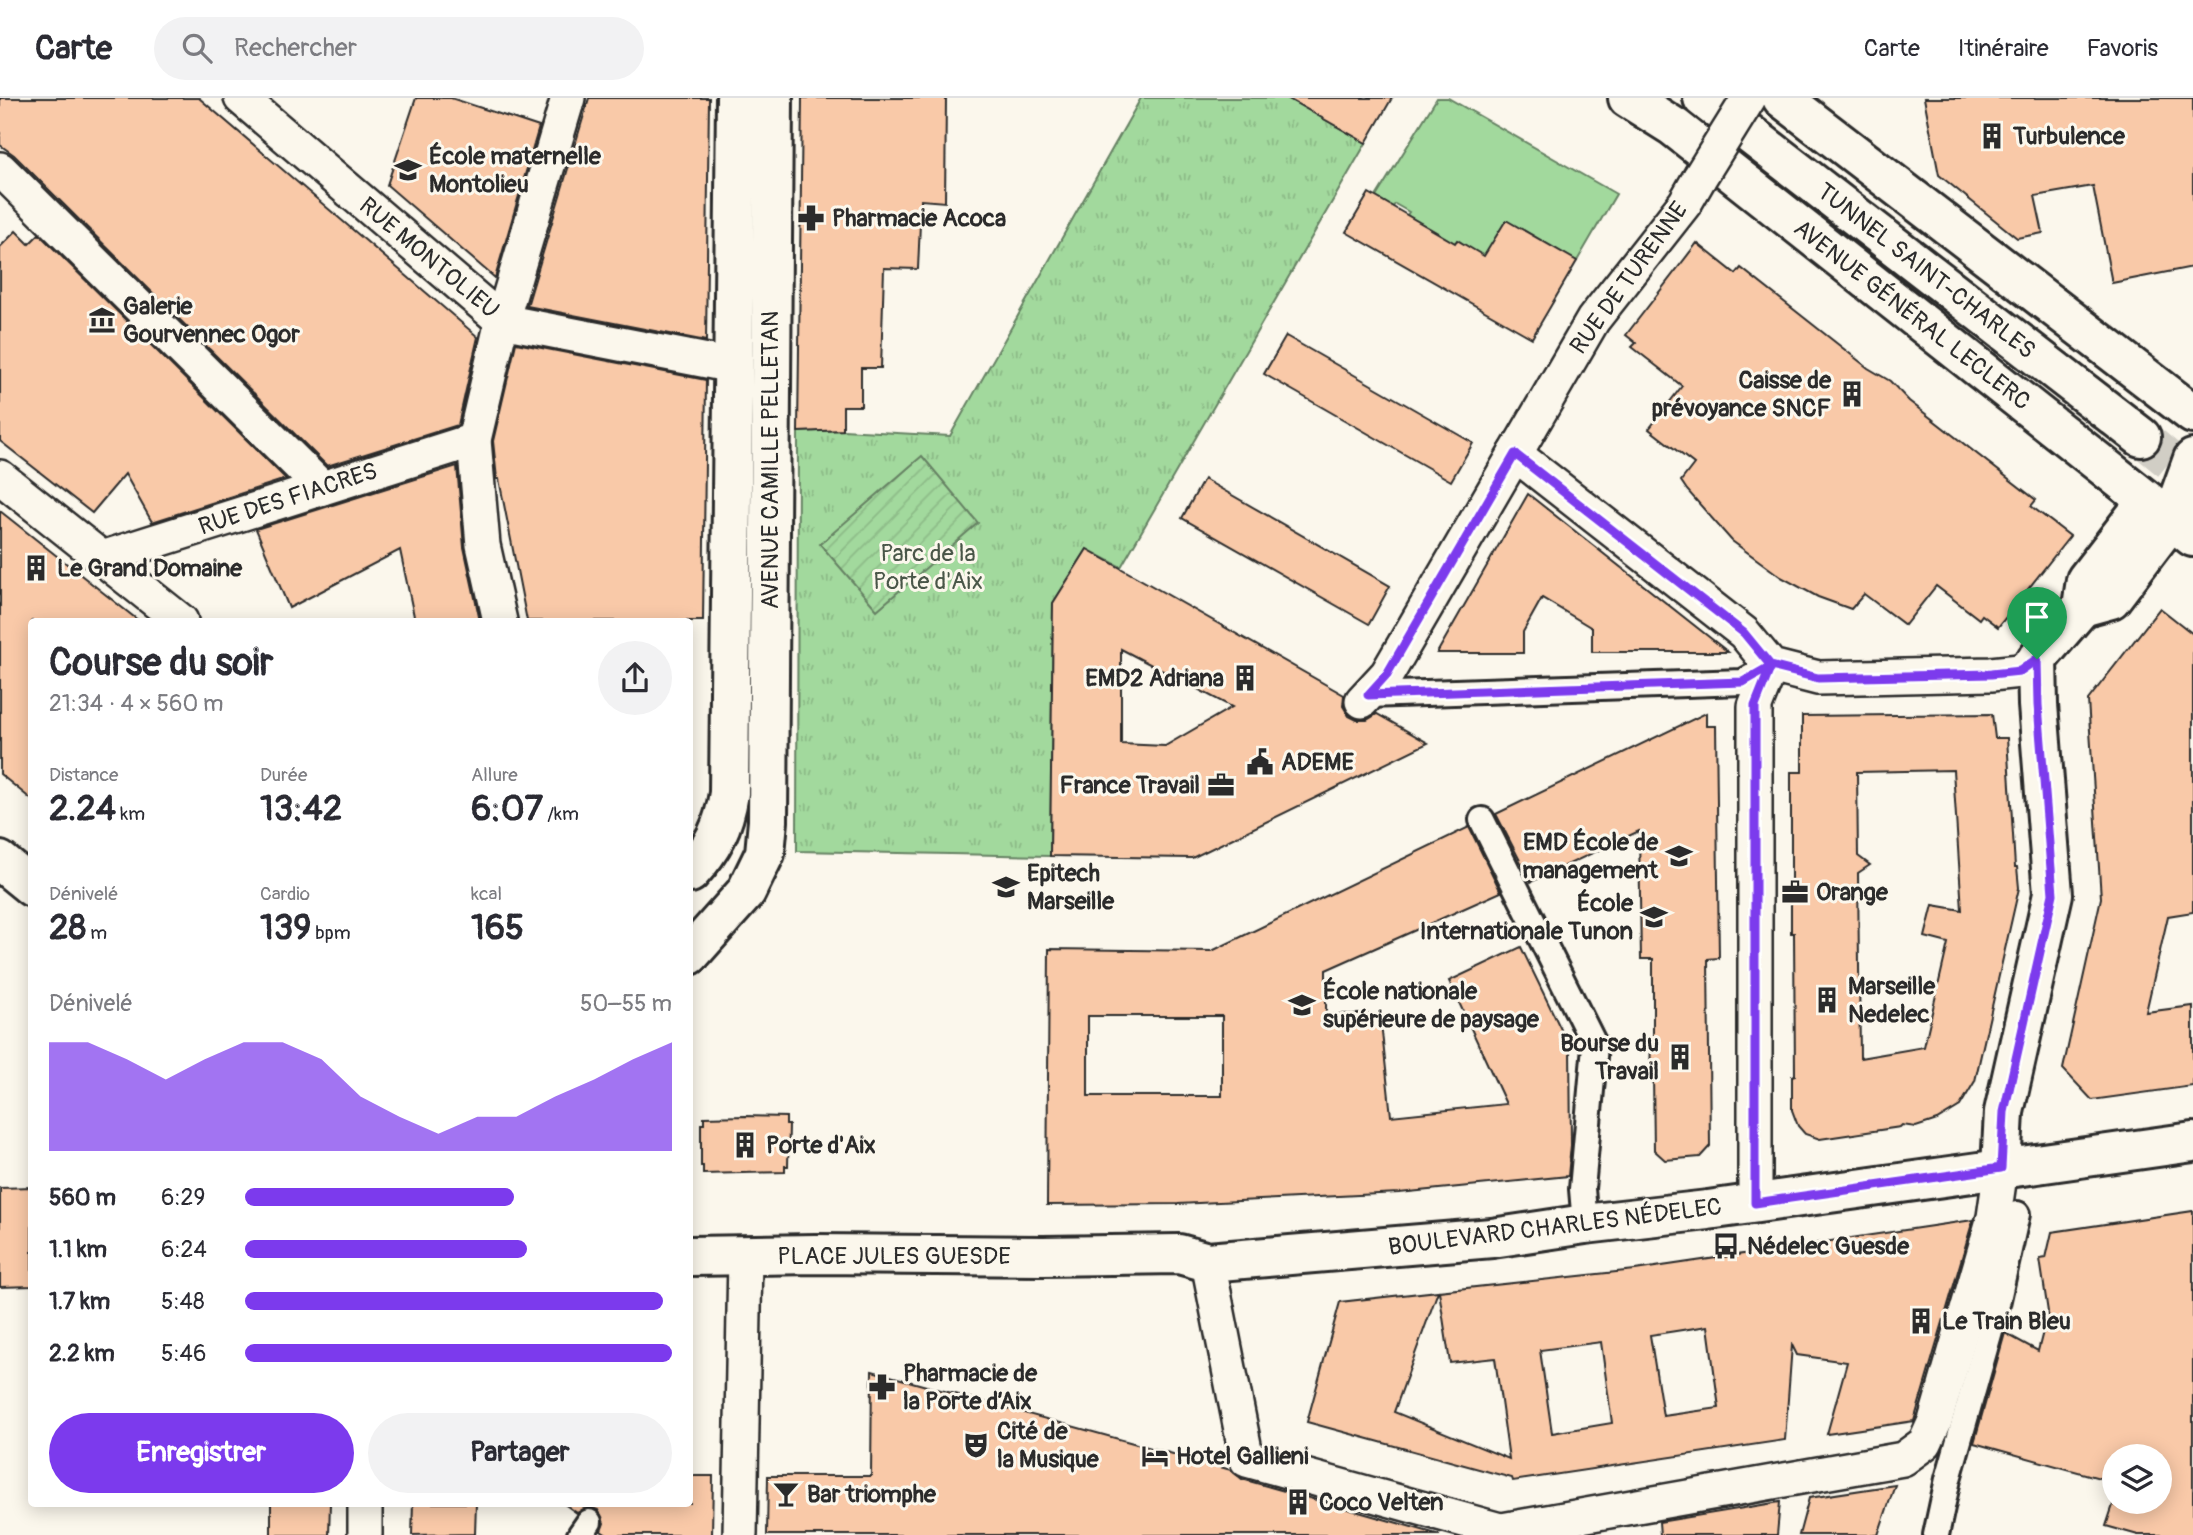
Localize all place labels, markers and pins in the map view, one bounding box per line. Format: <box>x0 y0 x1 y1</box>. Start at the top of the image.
building icon: Turbulence <box>1977 121 2007 151</box>
place label: Turbulence <box>2012 122 2126 151</box>
place label: École maternelle Montolieu <box>429 142 602 199</box>
school or university icon: École maternelle Montolieu <box>393 155 423 185</box>
pharmacy icon: Pharmacie Acoca <box>796 203 826 233</box>
place label: Pharmacie Acoca <box>832 204 1006 233</box>
place label: Galerie Gourvennec Ogor <box>123 292 300 349</box>
museum icon: Galerie Gourvennec Ogor <box>87 305 117 335</box>
place label: Caisse de prévoyance SNCF <box>1652 366 1832 423</box>
building icon: Caisse de prévoyance SNCF <box>1837 379 1867 409</box>
building icon: Le Grand Domaine <box>21 553 51 583</box>
place label: Le Grand Domaine <box>57 554 243 583</box>
pin <box>2007 587 2067 659</box>
building icon: EMD2 Adriana <box>1230 663 1260 693</box>
place label: EMD2 Adriana <box>1085 664 1224 693</box>
public building icon: ADEME <box>1245 747 1275 777</box>
place label: ADEME <box>1281 748 1354 777</box>
office icon: France Travail <box>1206 770 1236 800</box>
place label: France Travail <box>1059 771 1200 800</box>
place label: EMD École de management <box>1522 828 1659 885</box>
school or university icon: EMD École de management <box>1664 841 1694 871</box>
place label: Epitech Marseille <box>1027 859 1115 916</box>
school or university icon: Epitech Marseille <box>991 872 1021 902</box>
office icon: Orange <box>1780 877 1810 907</box>
place label: Orange <box>1816 878 1889 907</box>
place label: École Internationale Tunon <box>1420 889 1634 946</box>
school or university icon: École Internationale Tunon <box>1639 902 1669 932</box>
place label: Marseille Nedelec <box>1848 972 1936 1029</box>
place label: École nationale supérieure de paysage <box>1323 977 1540 1034</box>
building icon: Marseille Nedelec <box>1812 985 1842 1015</box>
school or university icon: École nationale supérieure de paysage <box>1287 990 1317 1020</box>
place label: Bourse du Travail <box>1560 1029 1659 1086</box>
building icon: Bourse du Travail <box>1665 1042 1695 1072</box>
building icon: Porte d'Aix <box>730 1130 760 1160</box>
place label: Porte d'Aix <box>766 1131 876 1160</box>
bus stop icon: Nédelec Guesde <box>1711 1231 1741 1261</box>
place label: Nédelec Guesde <box>1747 1232 1910 1261</box>
building icon: Le Train Bleu <box>1906 1306 1936 1336</box>
place label: Le Train Bleu <box>1942 1307 2071 1336</box>
place label: Pharmacie de la Porte d’Aix <box>903 1359 1038 1416</box>
pharmacy icon: Pharmacie de la Porte d’Aix <box>867 1372 897 1402</box>
place label: Cité de la Musique <box>997 1417 1100 1474</box>
theatre icon: Cité de la Musique <box>961 1430 991 1460</box>
hotel icon: Hotel Gallieni <box>1140 1441 1170 1471</box>
place label: Hotel Gallieni <box>1176 1442 1308 1471</box>
bar icon: Bar triomphe <box>771 1479 801 1509</box>
place label: Bar triomphe <box>807 1480 937 1509</box>
building icon: Coco Velten <box>1283 1487 1313 1517</box>
place label: Coco Velten <box>1319 1488 1444 1517</box>

